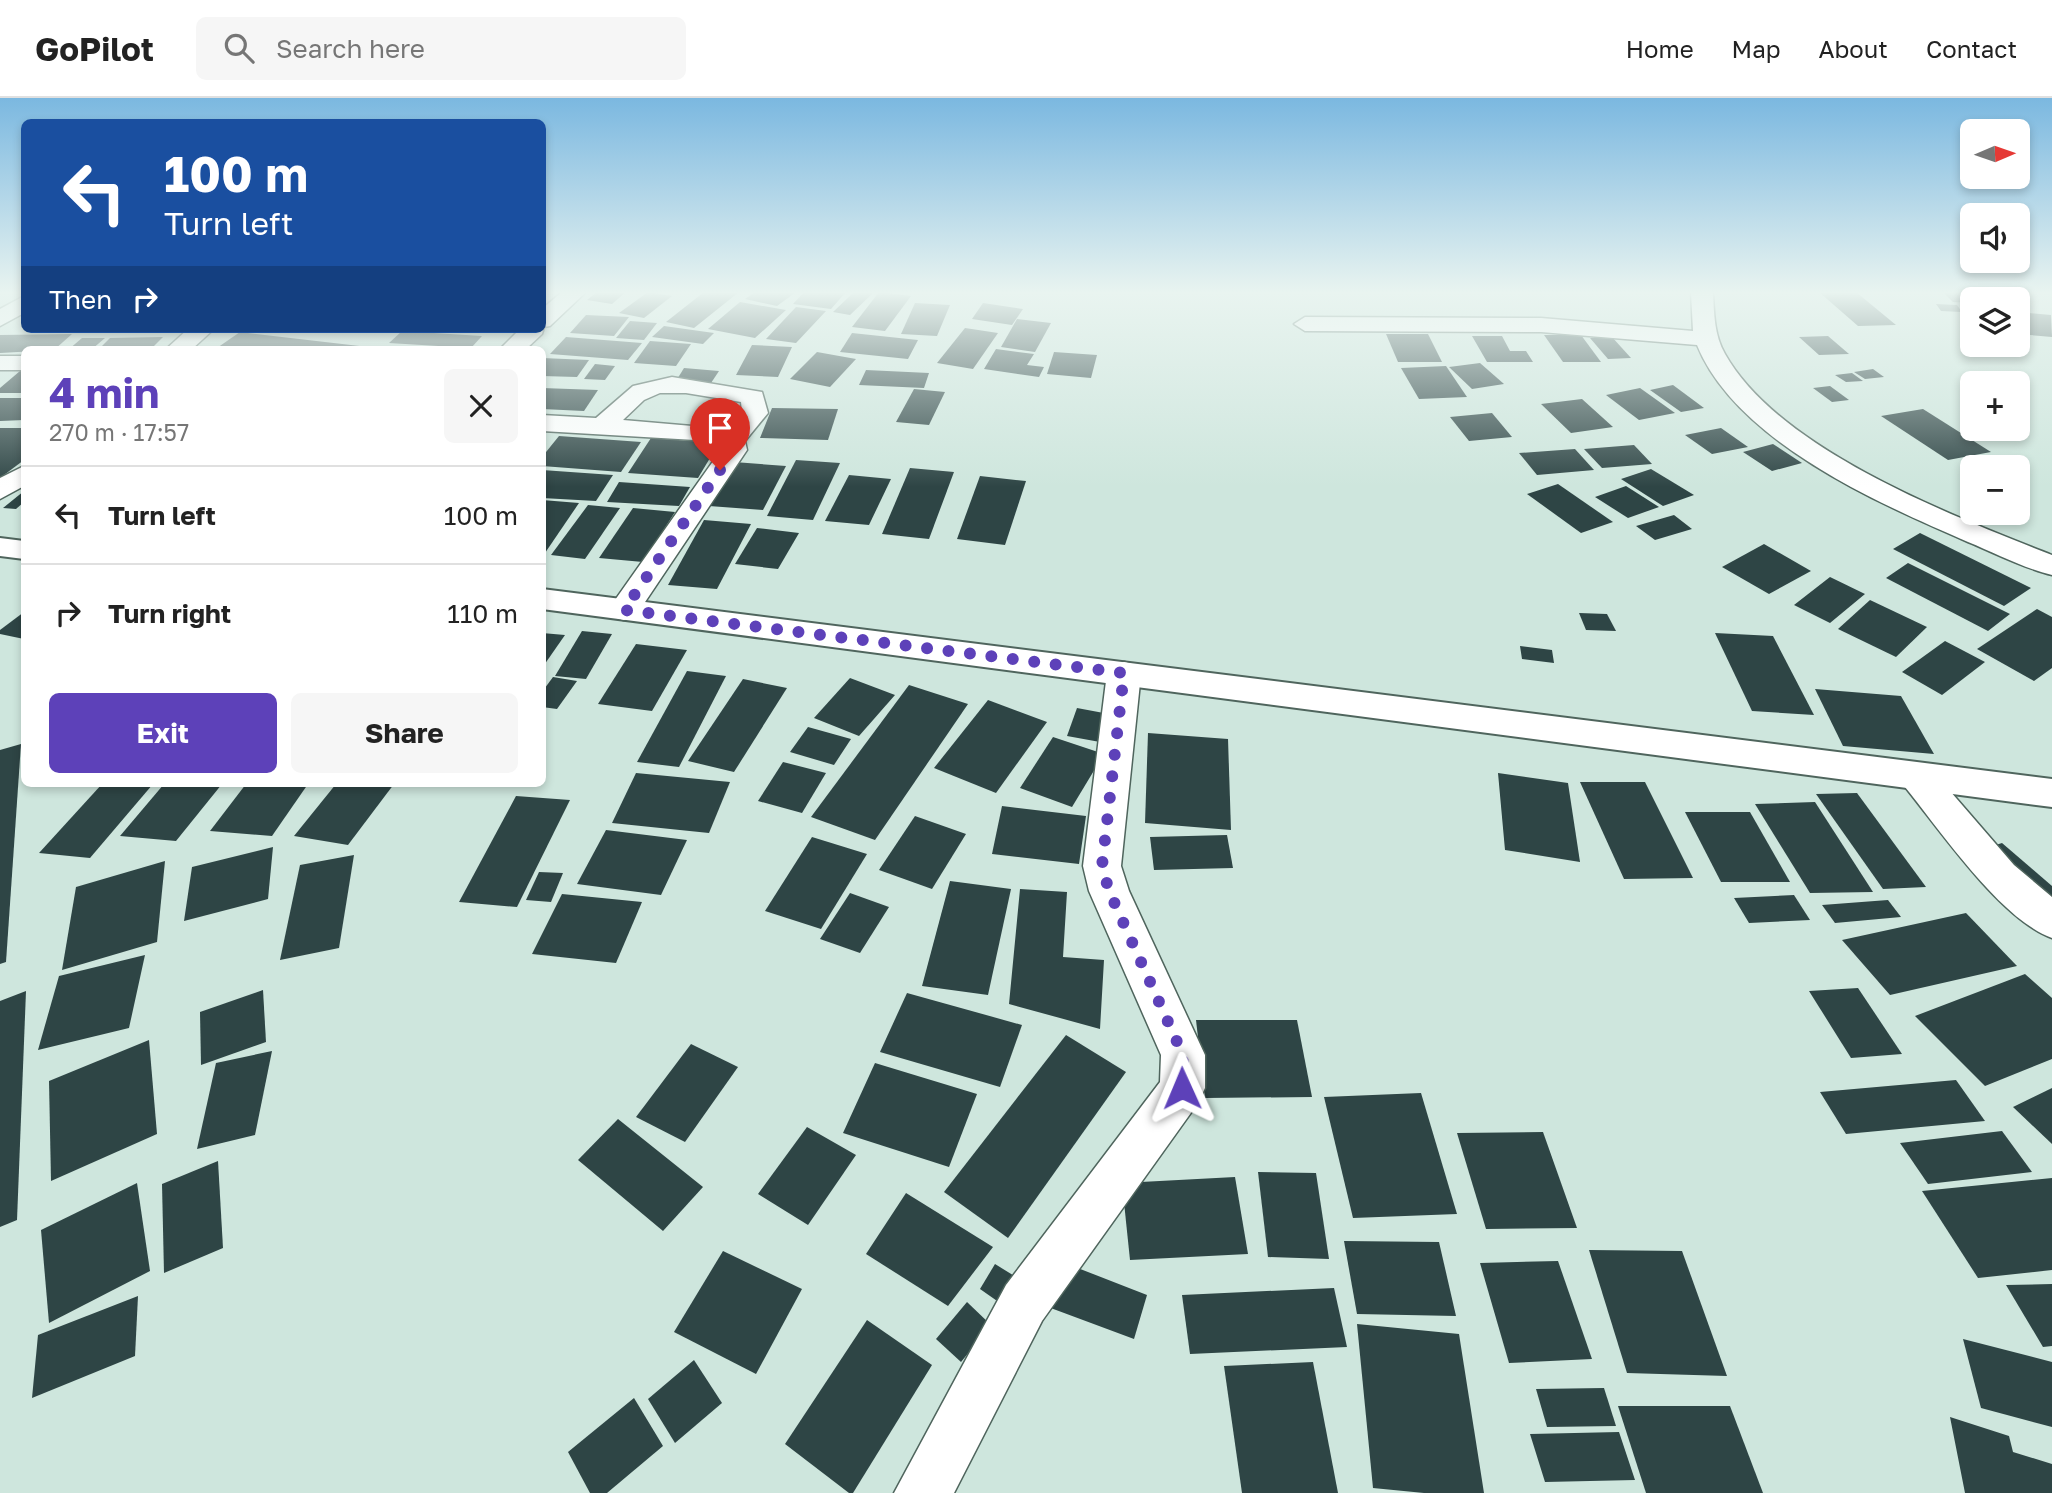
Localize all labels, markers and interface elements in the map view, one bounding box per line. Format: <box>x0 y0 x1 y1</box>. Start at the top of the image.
search box <box>196 17 686 80</box>
text: GoPilot <box>35 29 154 68</box>
icon: search <box>220 29 258 67</box>
text: Search here <box>276 33 425 64</box>
text: Home <box>1626 34 1694 63</box>
text: Map <box>1732 34 1781 63</box>
text: About <box>1819 34 1888 63</box>
text: Contact <box>1926 34 2017 63</box>
north arrow <box>1960 119 2030 189</box>
map controls <box>1960 119 2030 525</box>
text: 100 m <box>164 144 308 203</box>
icon: left <box>49 147 140 238</box>
button: sound <box>1960 203 2030 273</box>
text: Turn left <box>164 204 293 242</box>
icon: right <box>126 280 164 318</box>
text: Then <box>49 284 112 315</box>
button: layers <box>1960 287 2030 357</box>
text: 4 min <box>49 367 159 417</box>
button: close <box>444 369 518 443</box>
button: + <box>1960 371 2030 441</box>
pin <box>690 398 750 470</box>
icon: arrive <box>701 409 739 447</box>
text: 270 m · 17:57 <box>49 418 189 446</box>
button: − <box>1960 455 2030 525</box>
icon: left <box>49 496 87 534</box>
text: Turn left <box>108 500 216 531</box>
text: 100 m <box>444 500 518 531</box>
icon: right <box>49 594 87 632</box>
text: Turn right <box>108 598 231 629</box>
text: 110 m <box>447 598 518 629</box>
button: Exit <box>49 693 277 773</box>
button: Share <box>291 693 518 773</box>
position arrow <box>1145 1051 1219 1125</box>

